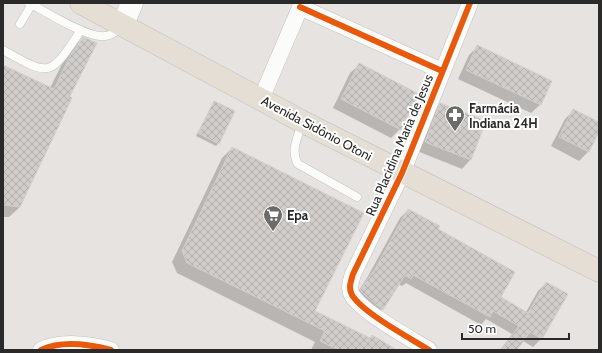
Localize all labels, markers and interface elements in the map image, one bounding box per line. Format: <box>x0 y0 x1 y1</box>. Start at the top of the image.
street label: Rua Placidina Maria de Jesus <box>362 71 436 218</box>
street label: Avenida Sidônio Otoni <box>259 92 375 164</box>
place label: Farmácia Indiana 24H <box>469 100 538 131</box>
pharmacy icon: Farmácia Indiana 24H <box>444 104 466 132</box>
supermarket icon: Epa <box>262 204 284 232</box>
place label: Epa <box>287 207 309 223</box>
scale bar <box>462 315 569 341</box>
text: 50 m <box>468 321 496 336</box>

